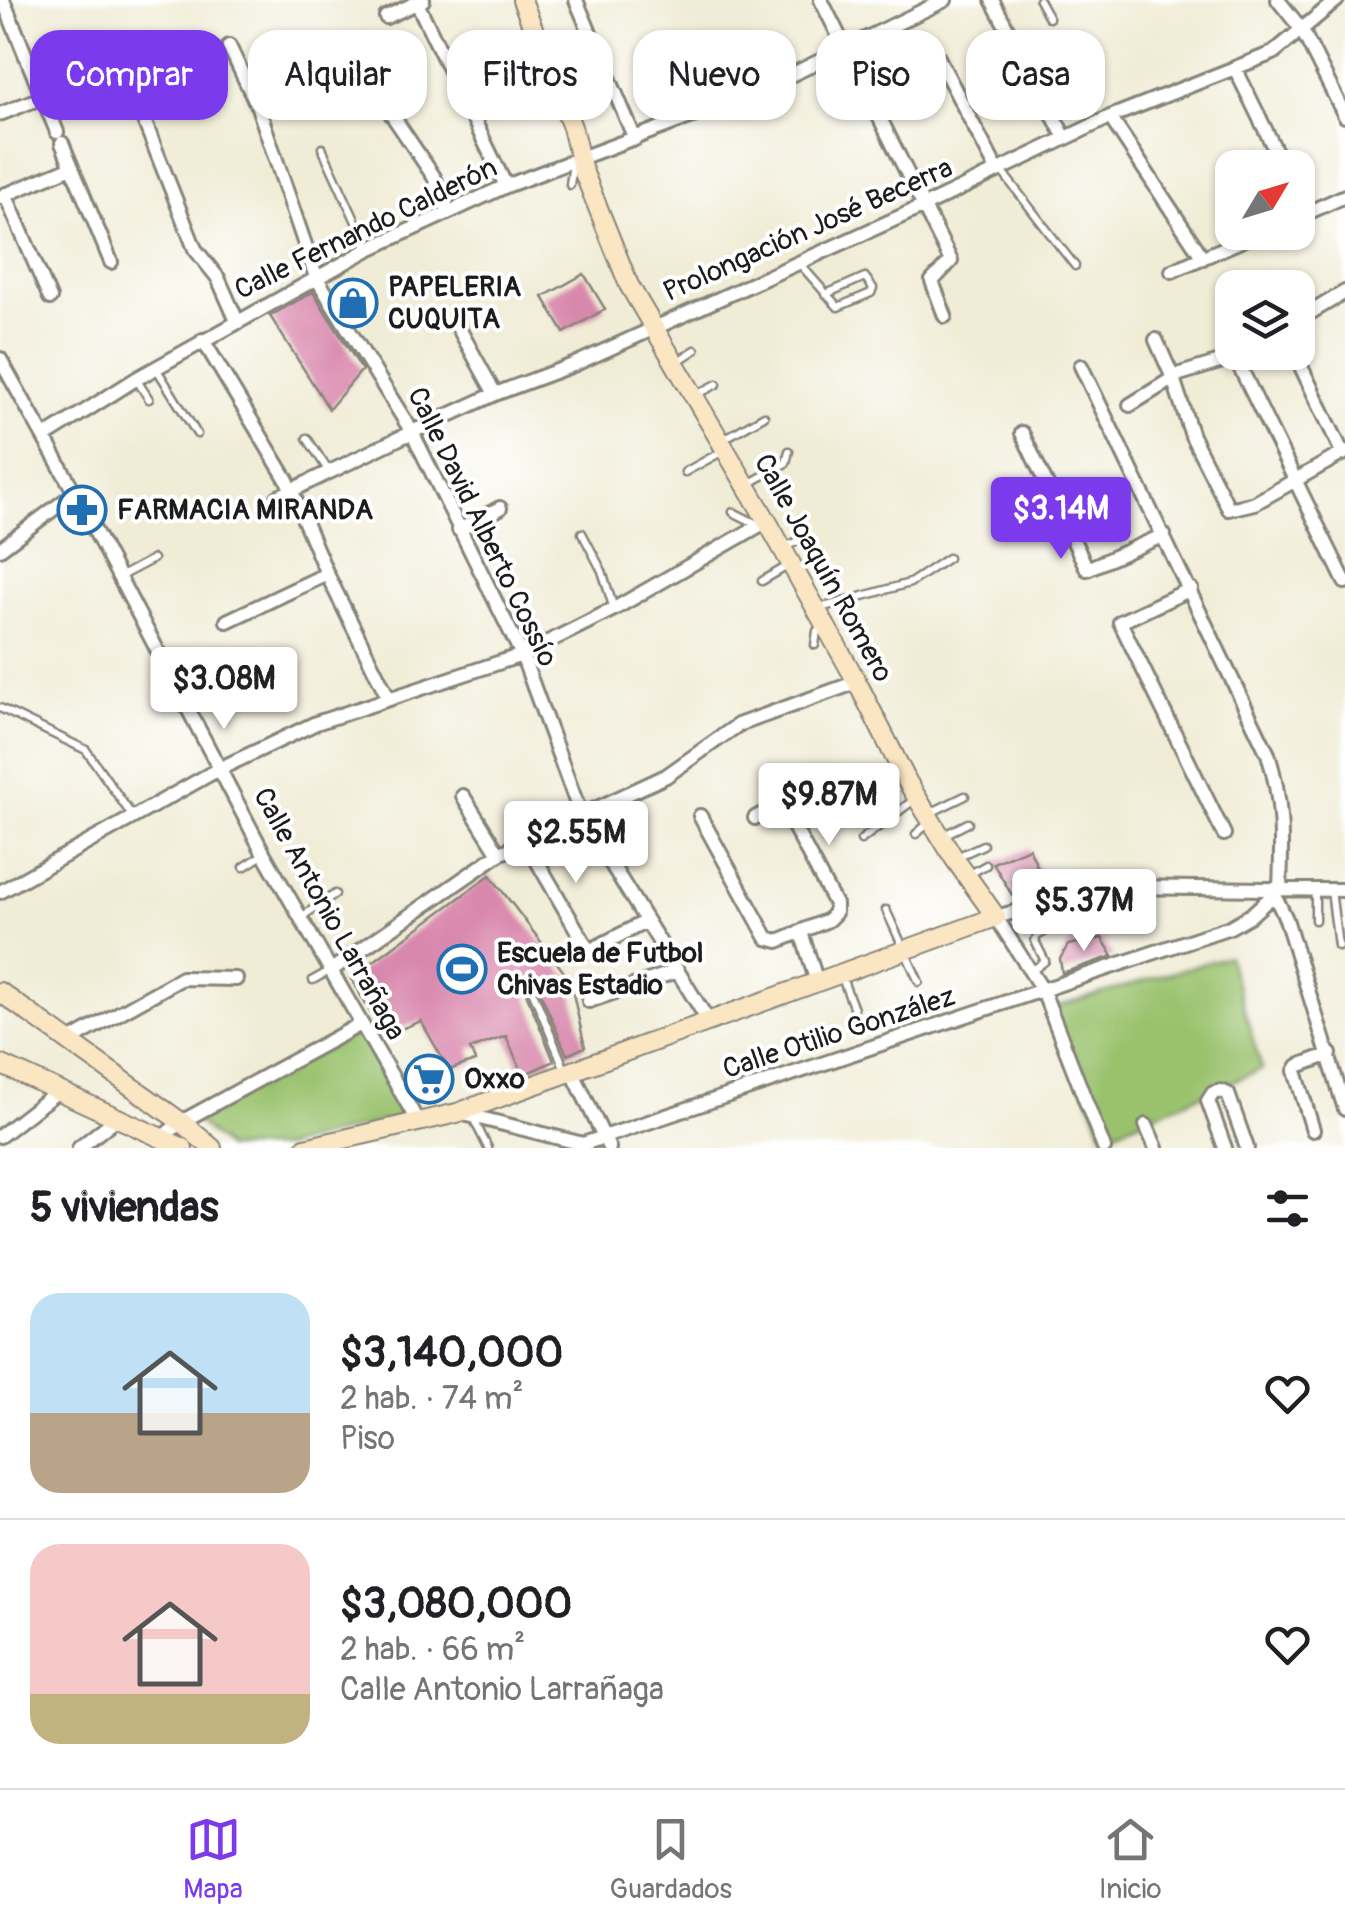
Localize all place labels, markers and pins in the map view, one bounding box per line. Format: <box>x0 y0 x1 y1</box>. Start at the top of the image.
place label: PAPELERIA CUQUITA <box>388 270 521 337</box>
shop icon: PAPELERIA CUQUITA <box>327 277 379 329</box>
pin: $3.14M <box>980 477 1142 562</box>
pharmacy icon: FARMACIA MIRANDA <box>56 484 108 536</box>
place label: FARMACIA MIRANDA <box>117 493 373 528</box>
pin: $3.08M <box>143 647 305 732</box>
pin: $9.87M <box>748 763 910 848</box>
pin: $2.55M <box>495 801 657 886</box>
pin: $5.37M <box>1003 869 1165 954</box>
place label: Escuela de Futbol Chivas Estadio <box>497 936 704 1003</box>
sports icon: Escuela de Futbol Chivas Estadio <box>436 943 488 995</box>
supermarket icon: Oxxo <box>403 1053 455 1105</box>
place label: Oxxo <box>464 1062 525 1097</box>

